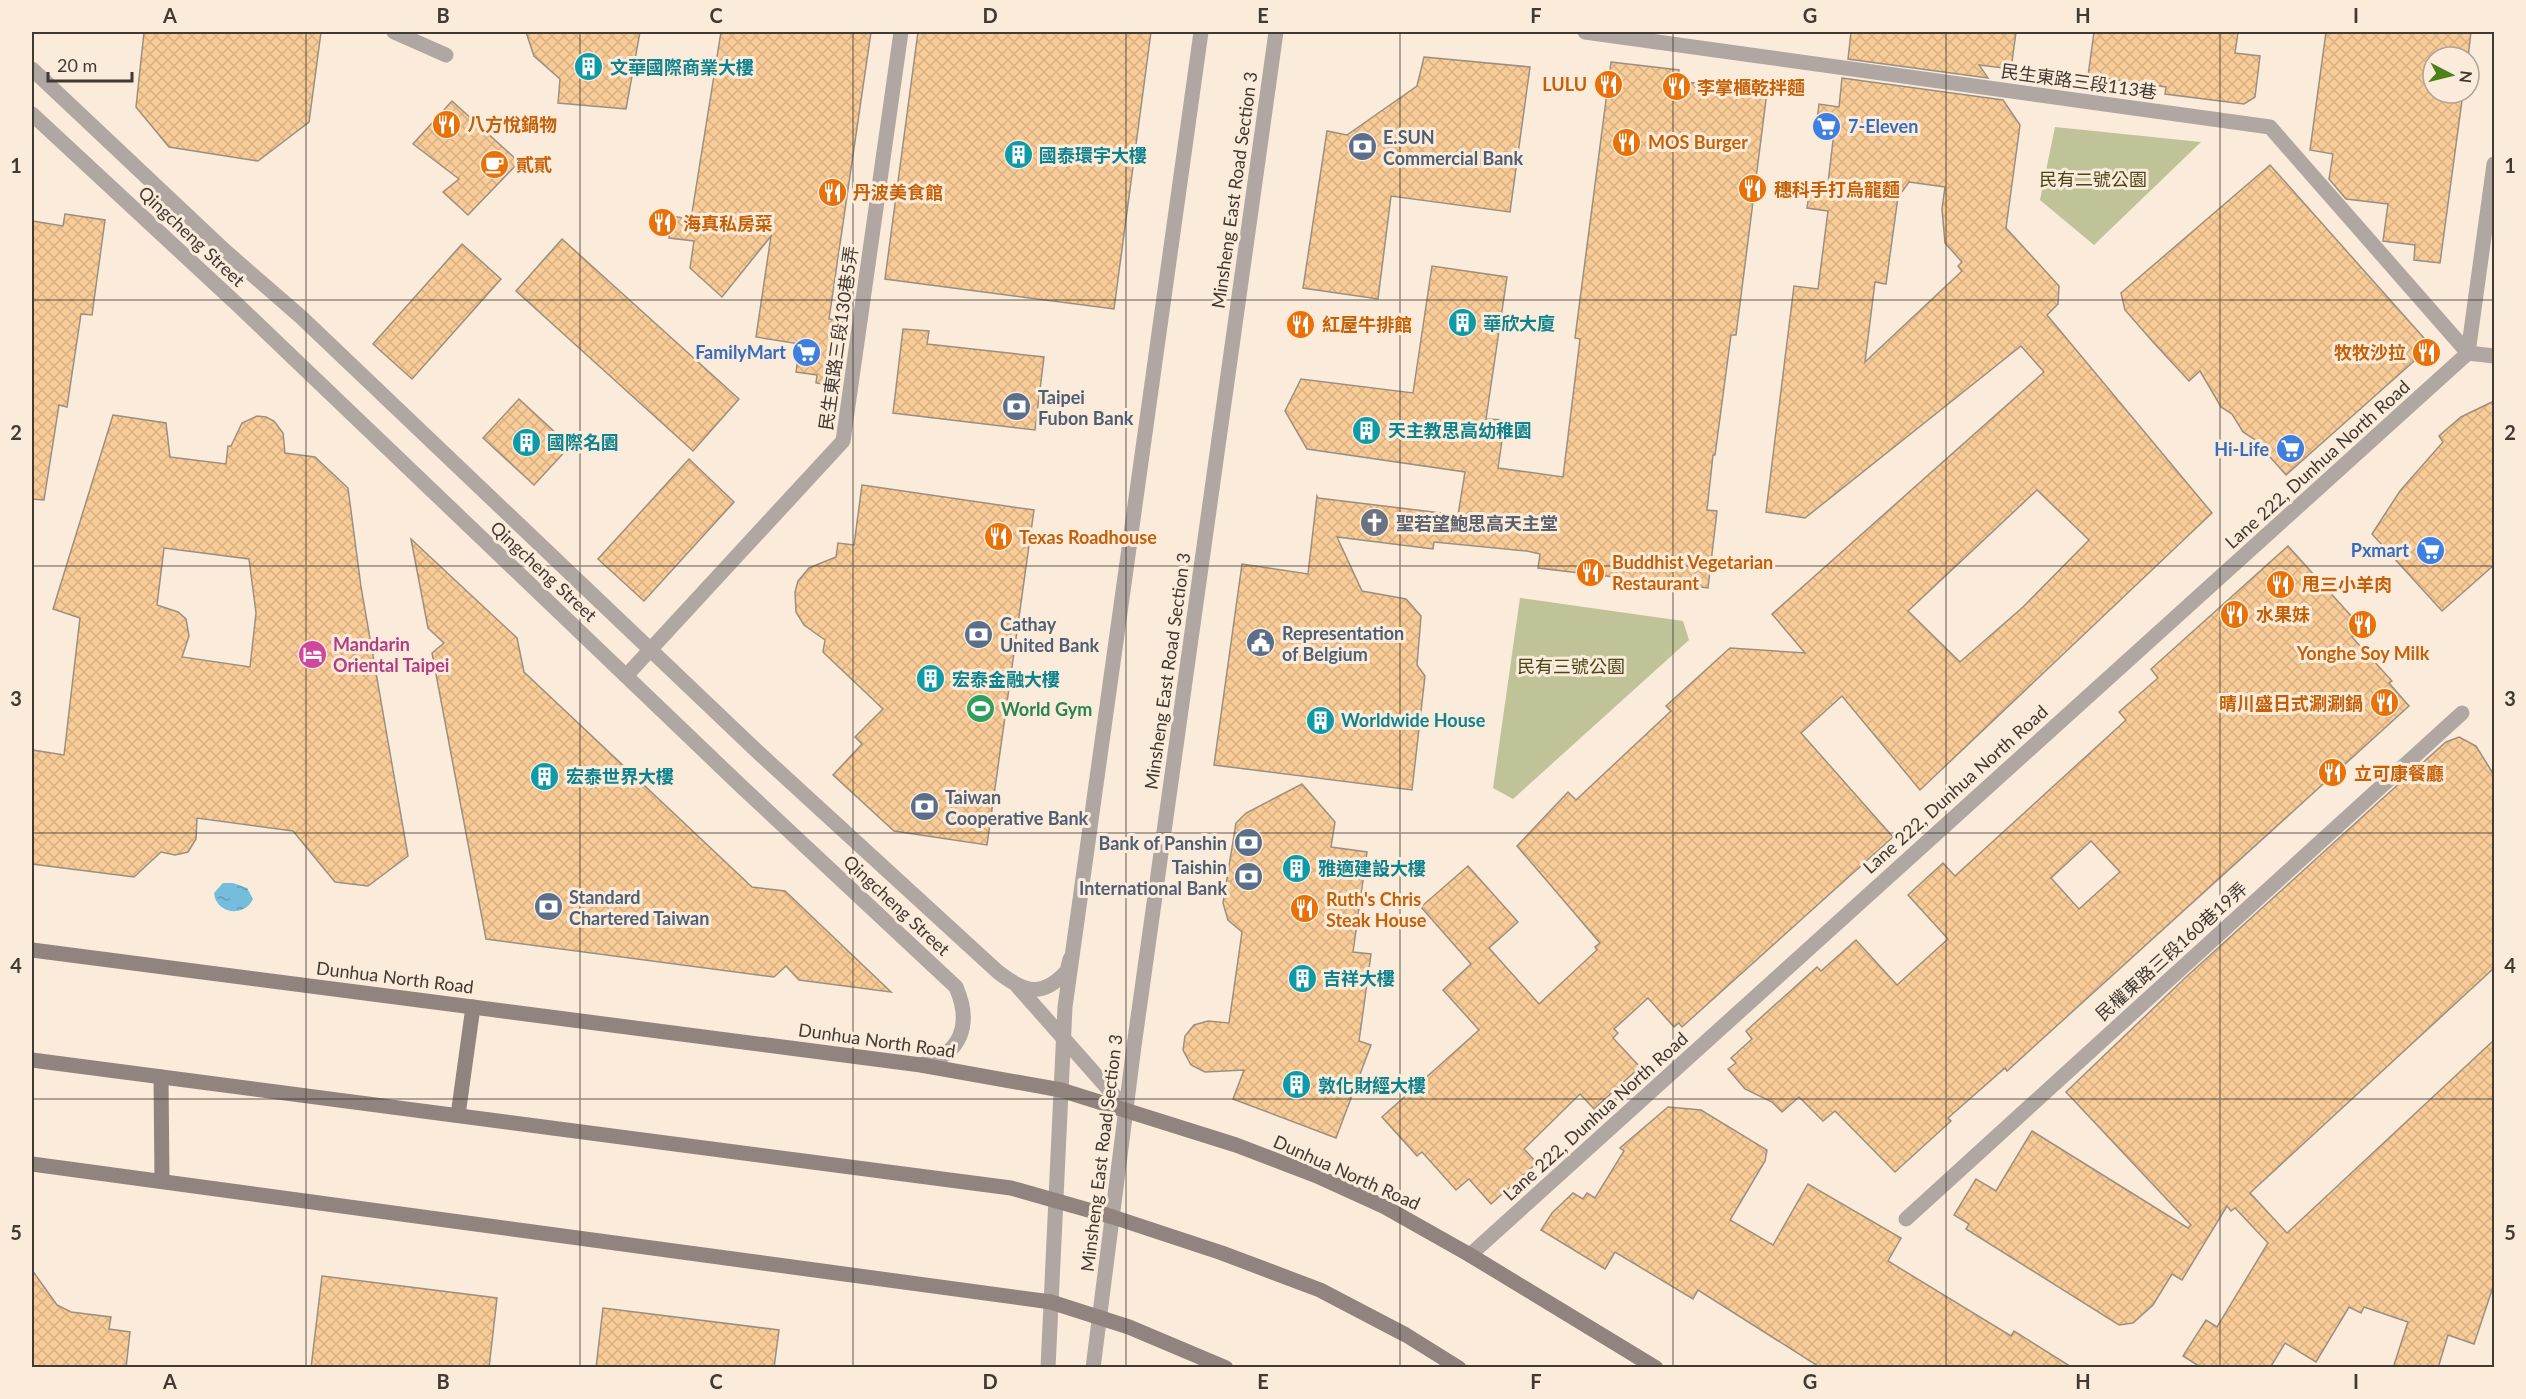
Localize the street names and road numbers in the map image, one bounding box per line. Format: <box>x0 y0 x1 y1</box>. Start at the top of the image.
street label: 民生東路三段113巷 <box>2000 59 2158 103</box>
street label: Minsheng East Road Section 3 <box>1206 70 1262 310</box>
street label: Qingcheng Street <box>134 181 250 291</box>
street label: 民生東路三段130巷5弄 <box>814 244 862 432</box>
street label: Lane 222, Dunhua North Road <box>2220 375 2414 553</box>
street label: Qingcheng Street <box>486 516 602 626</box>
street label: Minsheng East Road Section 3 <box>1139 551 1195 791</box>
street label: Lane 222, Dunhua North Road <box>1858 700 2052 878</box>
street label: Qingcheng Street <box>839 850 955 960</box>
street label: 民權東路三段160巷19弄 <box>2091 877 2251 1025</box>
street label: Dunhua North Road <box>315 956 475 998</box>
street label: Dunhua North Road <box>797 1018 957 1062</box>
street label: Lane 222, Dunhua North Road <box>1498 1027 1692 1205</box>
street label: Minsheng East Road Section 3 <box>1076 1033 1126 1273</box>
street label: Dunhua North Road <box>1270 1130 1424 1214</box>

